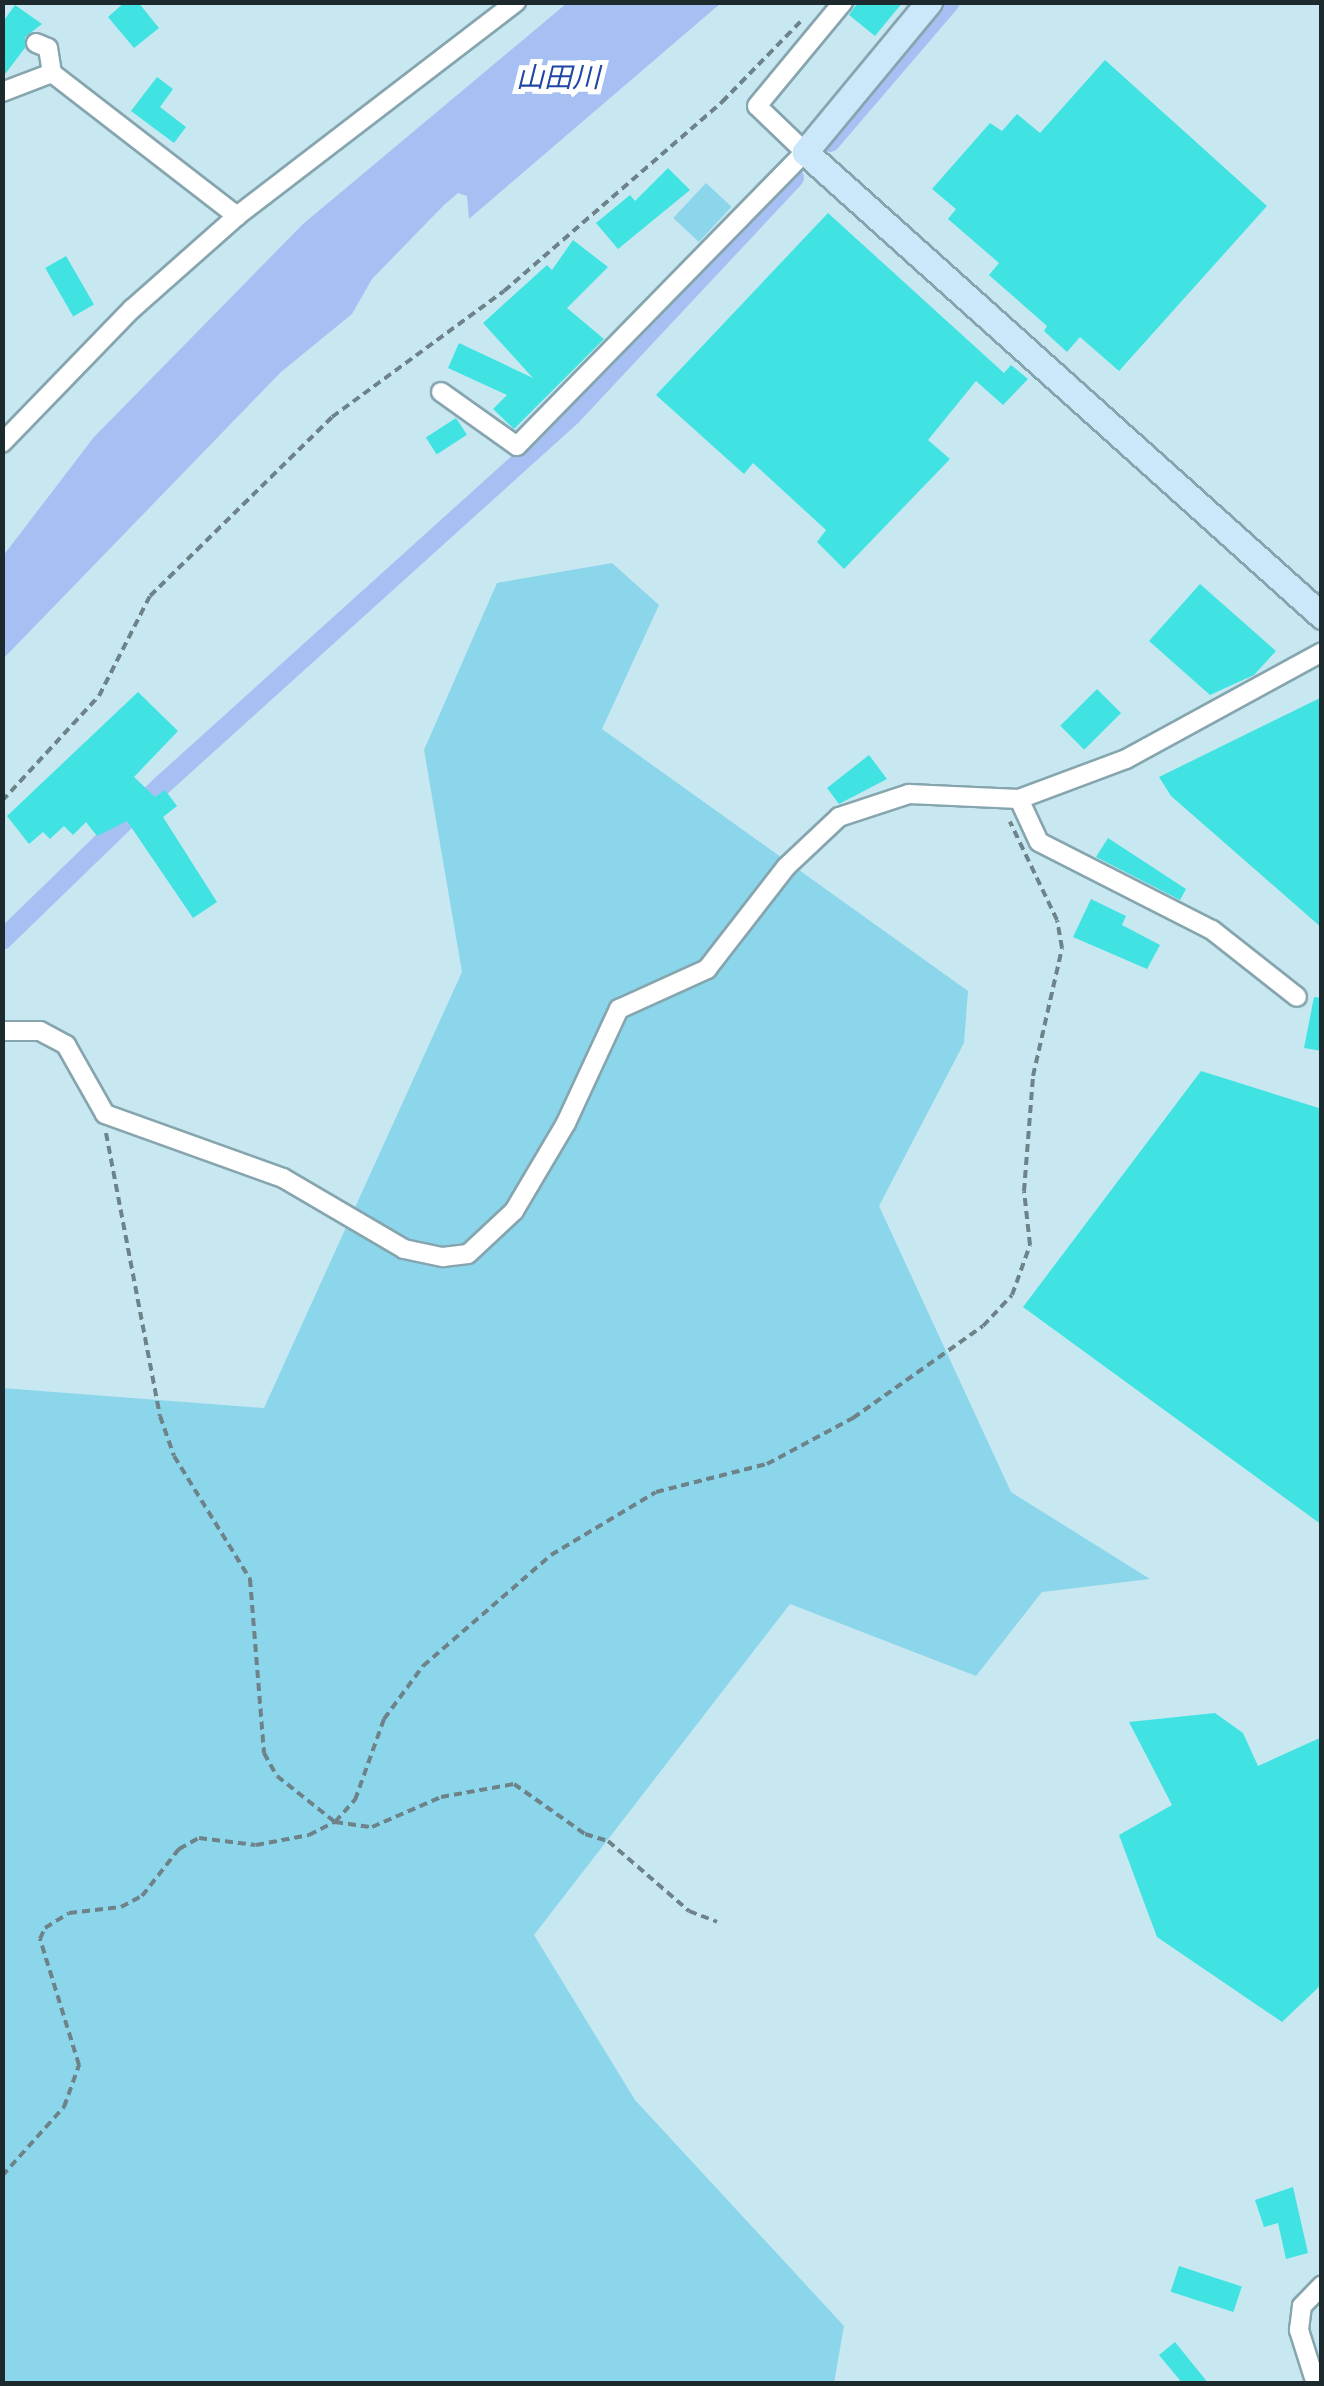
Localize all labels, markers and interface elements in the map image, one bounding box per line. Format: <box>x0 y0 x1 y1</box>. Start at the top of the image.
water label: 山田川 <box>516 61 600 95</box>

